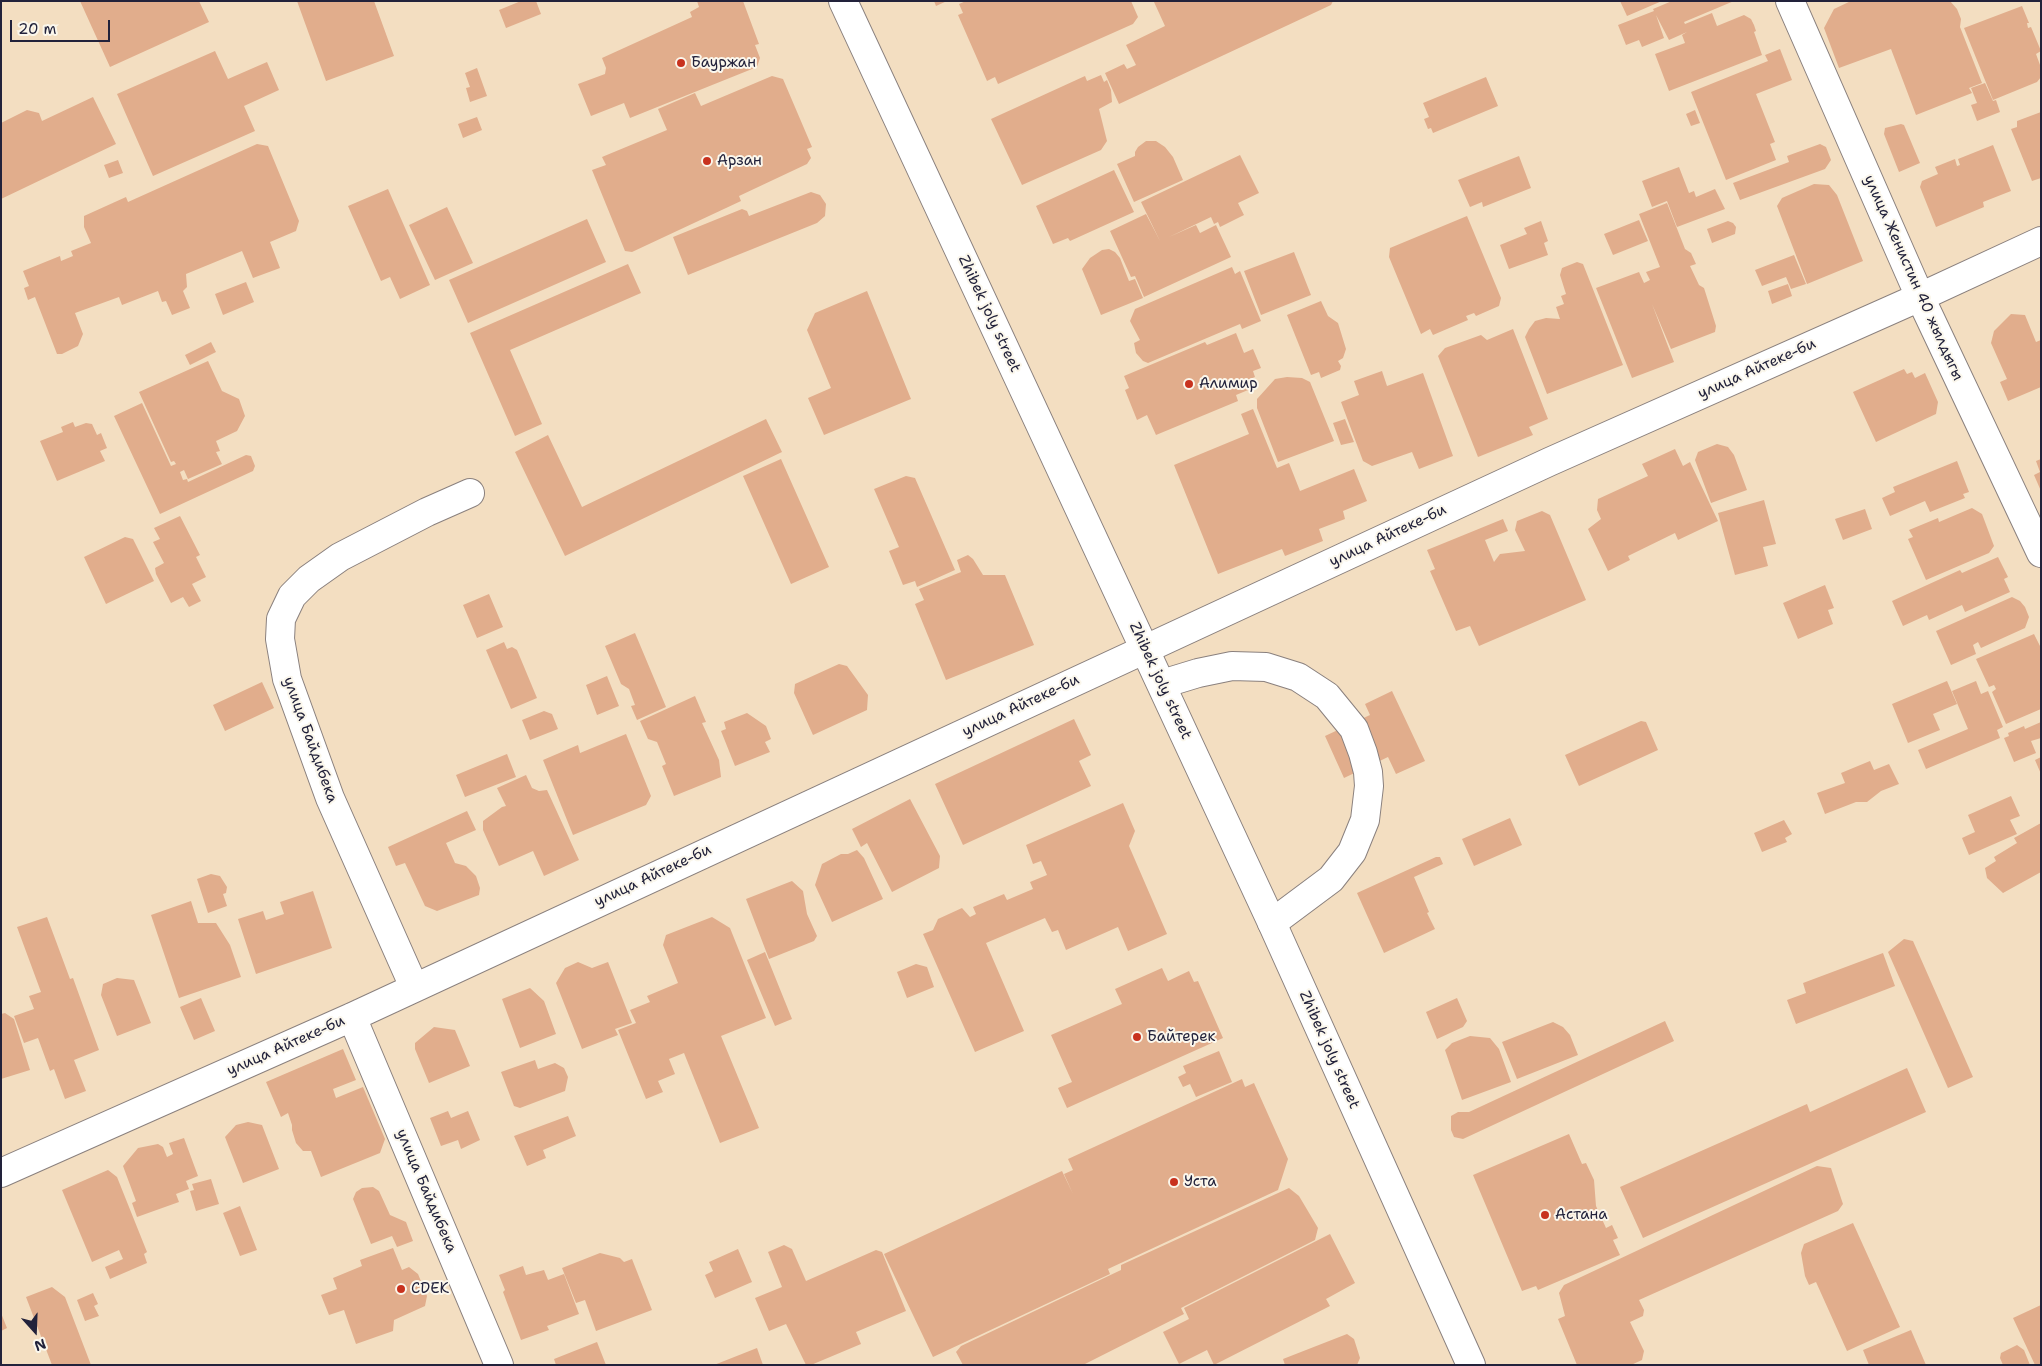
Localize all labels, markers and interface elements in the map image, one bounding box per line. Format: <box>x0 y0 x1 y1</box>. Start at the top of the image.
scale bar <box>12 10 112 42</box>
text: 20 m <box>18 19 57 39</box>
place label: Бауржан <box>691 54 756 72</box>
marker: Бауржан <box>675 57 687 69</box>
place label: Арзан <box>717 152 762 170</box>
marker: Арзан <box>701 155 713 167</box>
street label: улица Женистин 40 жылдыгы <box>1859 173 1967 383</box>
street label: Zhibek joly street <box>954 253 1024 375</box>
street label: улица Айтеке-би <box>1695 335 1819 403</box>
place label: Алимир <box>1199 375 1258 393</box>
marker: Алимир <box>1183 378 1195 390</box>
street label: улица Айтеке-би <box>1327 501 1449 571</box>
street label: Zhibek joly street <box>1125 620 1195 742</box>
street label: улица Айтеке-би <box>960 671 1082 741</box>
street label: улица Байдибека <box>279 675 341 805</box>
street label: улица Айтеке-би <box>592 841 714 911</box>
street label: Zhibek joly street <box>1295 988 1363 1112</box>
street label: улица Айтеке-би <box>224 1012 348 1080</box>
place label: Байтерек <box>1147 1028 1216 1046</box>
marker: Байтерек <box>1131 1031 1143 1043</box>
street label: улица Байдибека <box>392 1126 460 1256</box>
place label: Уста <box>1184 1173 1216 1191</box>
marker: Уста <box>1168 1176 1180 1188</box>
place label: Астана <box>1555 1206 1608 1224</box>
marker: Астана <box>1539 1209 1551 1221</box>
place label: CDEK <box>411 1280 449 1298</box>
marker: CDEK <box>395 1283 407 1295</box>
north arrow <box>10 1306 60 1356</box>
text: N <box>32 1335 48 1355</box>

